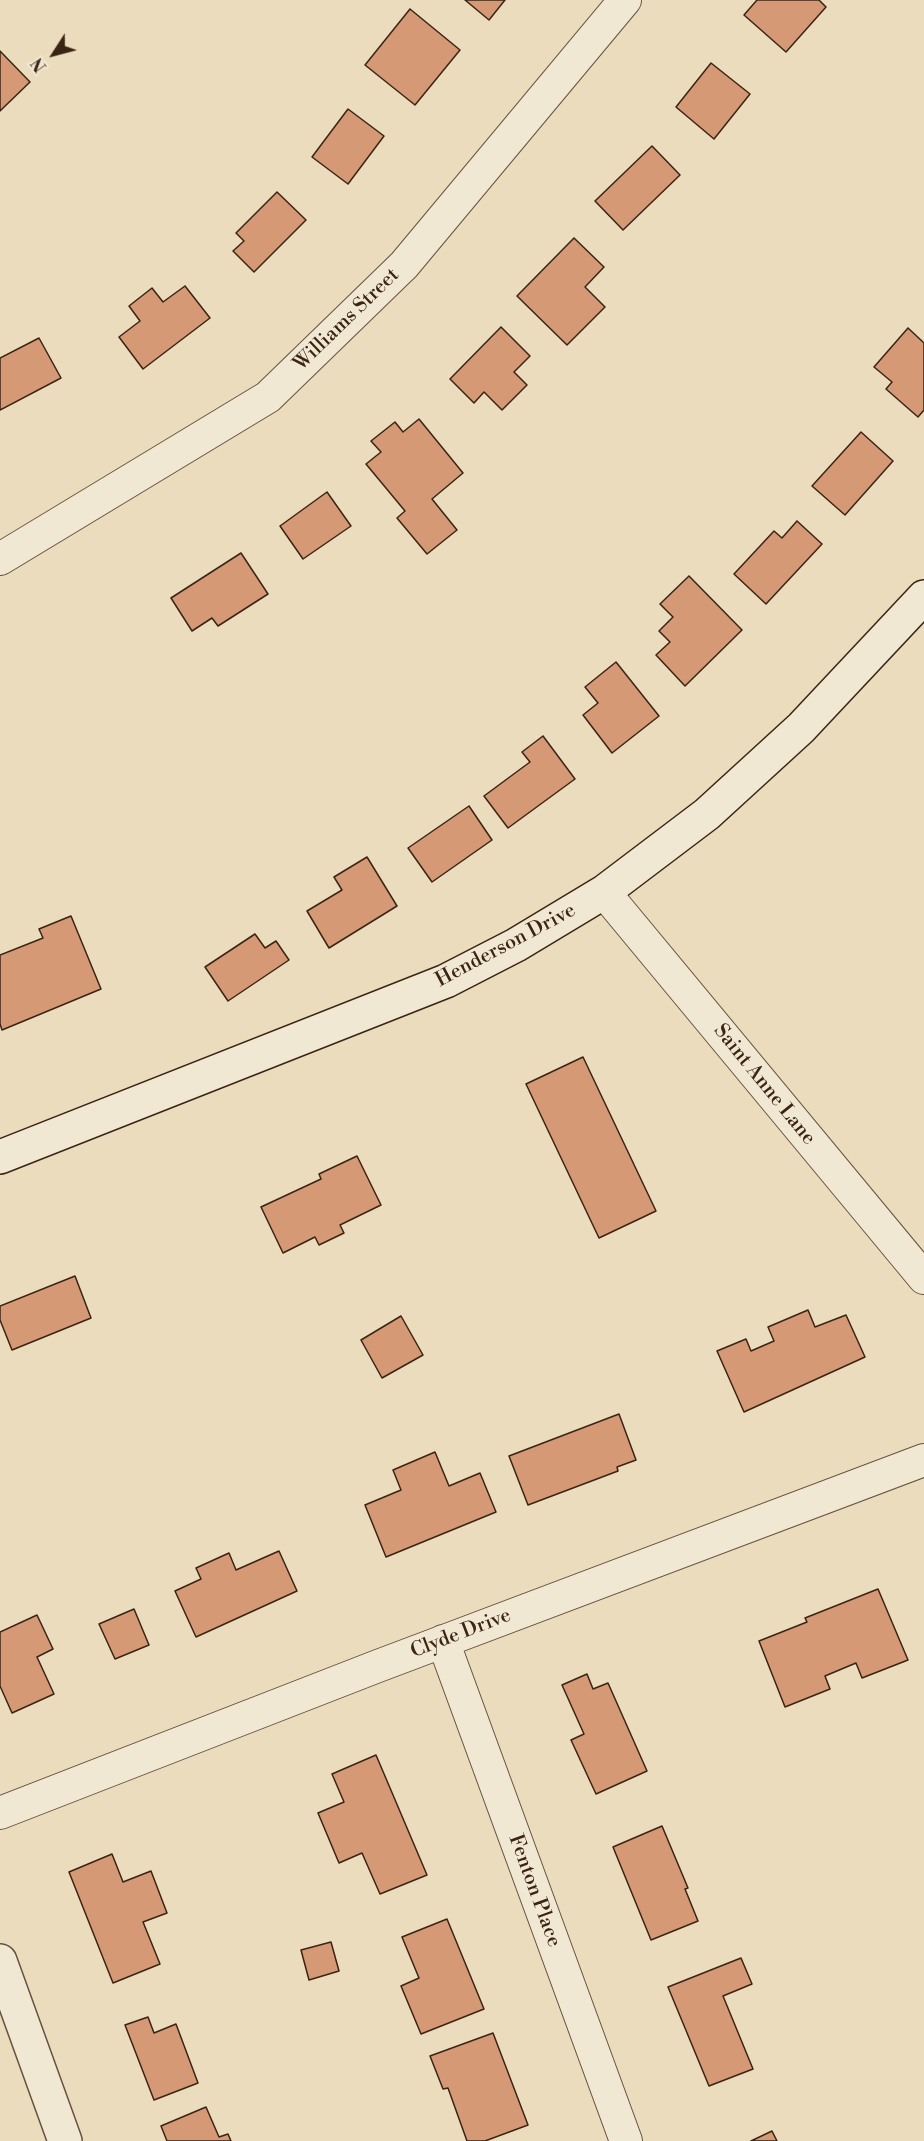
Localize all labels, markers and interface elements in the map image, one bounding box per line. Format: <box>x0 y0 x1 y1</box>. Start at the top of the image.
north arrow <box>24 24 84 84</box>
text: N <box>28 54 51 76</box>
street label: Williams Street <box>289 264 405 376</box>
street label: Henderson Drive <box>432 899 580 993</box>
street label: Saint Anne Lane <box>708 1020 820 1150</box>
street label: Clyde Drive <box>407 1604 515 1664</box>
street label: Fenton Place <box>503 1832 565 1950</box>

